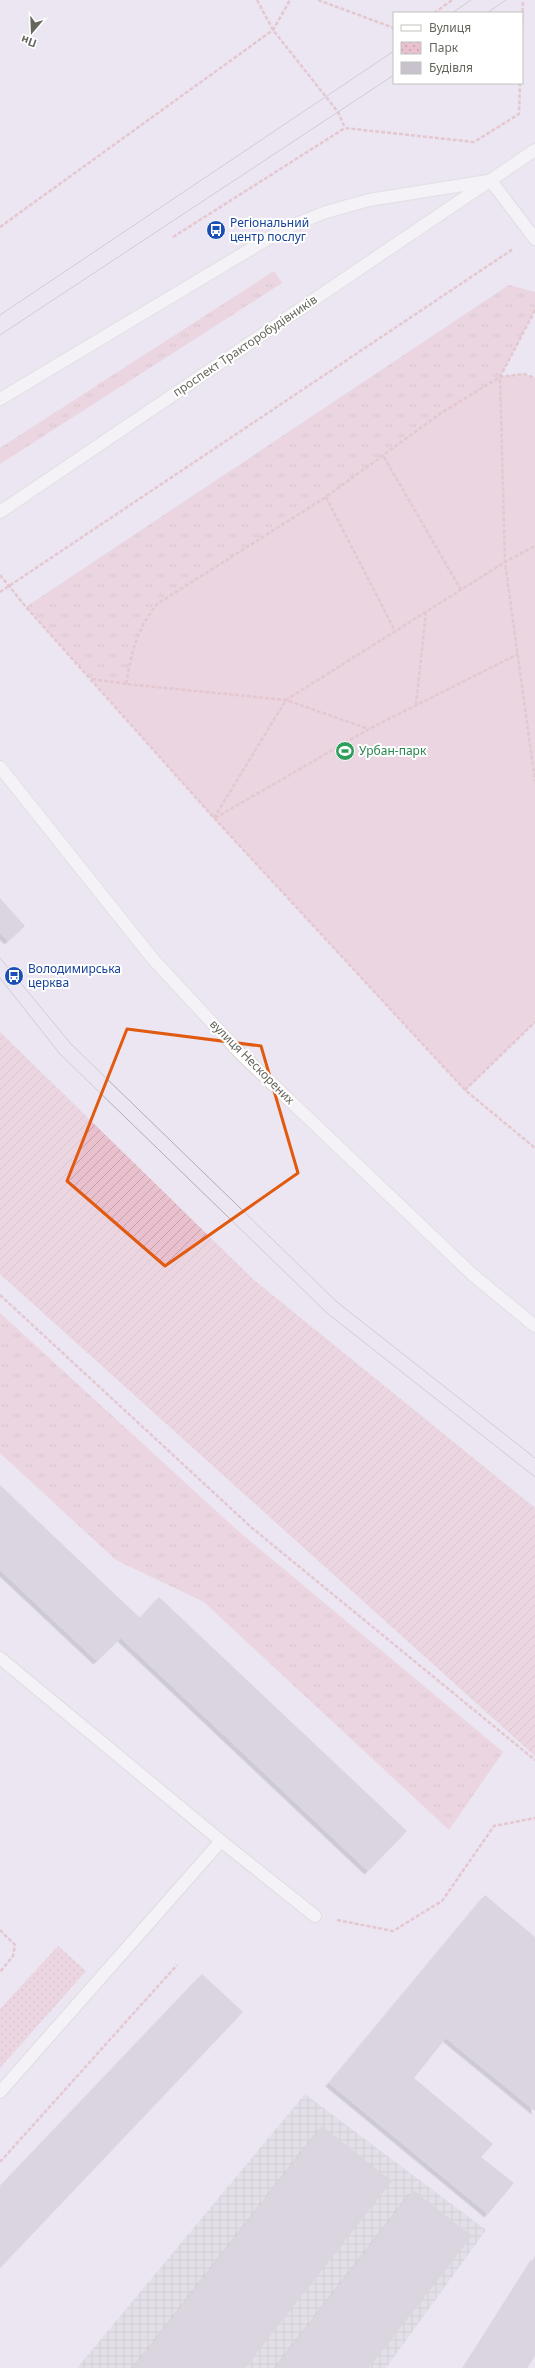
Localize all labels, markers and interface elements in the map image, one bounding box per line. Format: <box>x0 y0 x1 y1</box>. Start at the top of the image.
north arrow <box>12 12 52 52</box>
legend <box>393 12 523 84</box>
text: Вулиця <box>429 19 471 36</box>
text: Пн <box>19 32 38 52</box>
text: Парк <box>429 39 459 56</box>
text: Будівля <box>429 59 473 76</box>
place label: Регіональний центр послуг <box>230 214 309 245</box>
bus stop icon: Регіональний центр послуг <box>205 219 227 241</box>
street label: проспект Тракторобудівників <box>169 291 320 400</box>
sports icon: Урбан-парк <box>334 740 356 762</box>
place label: Урбан-парк <box>359 742 427 759</box>
place label: Володимирська церква <box>28 960 121 991</box>
bus stop icon: Володимирська церква <box>3 965 25 987</box>
street label: вулиця Нескорених <box>206 1015 299 1108</box>

